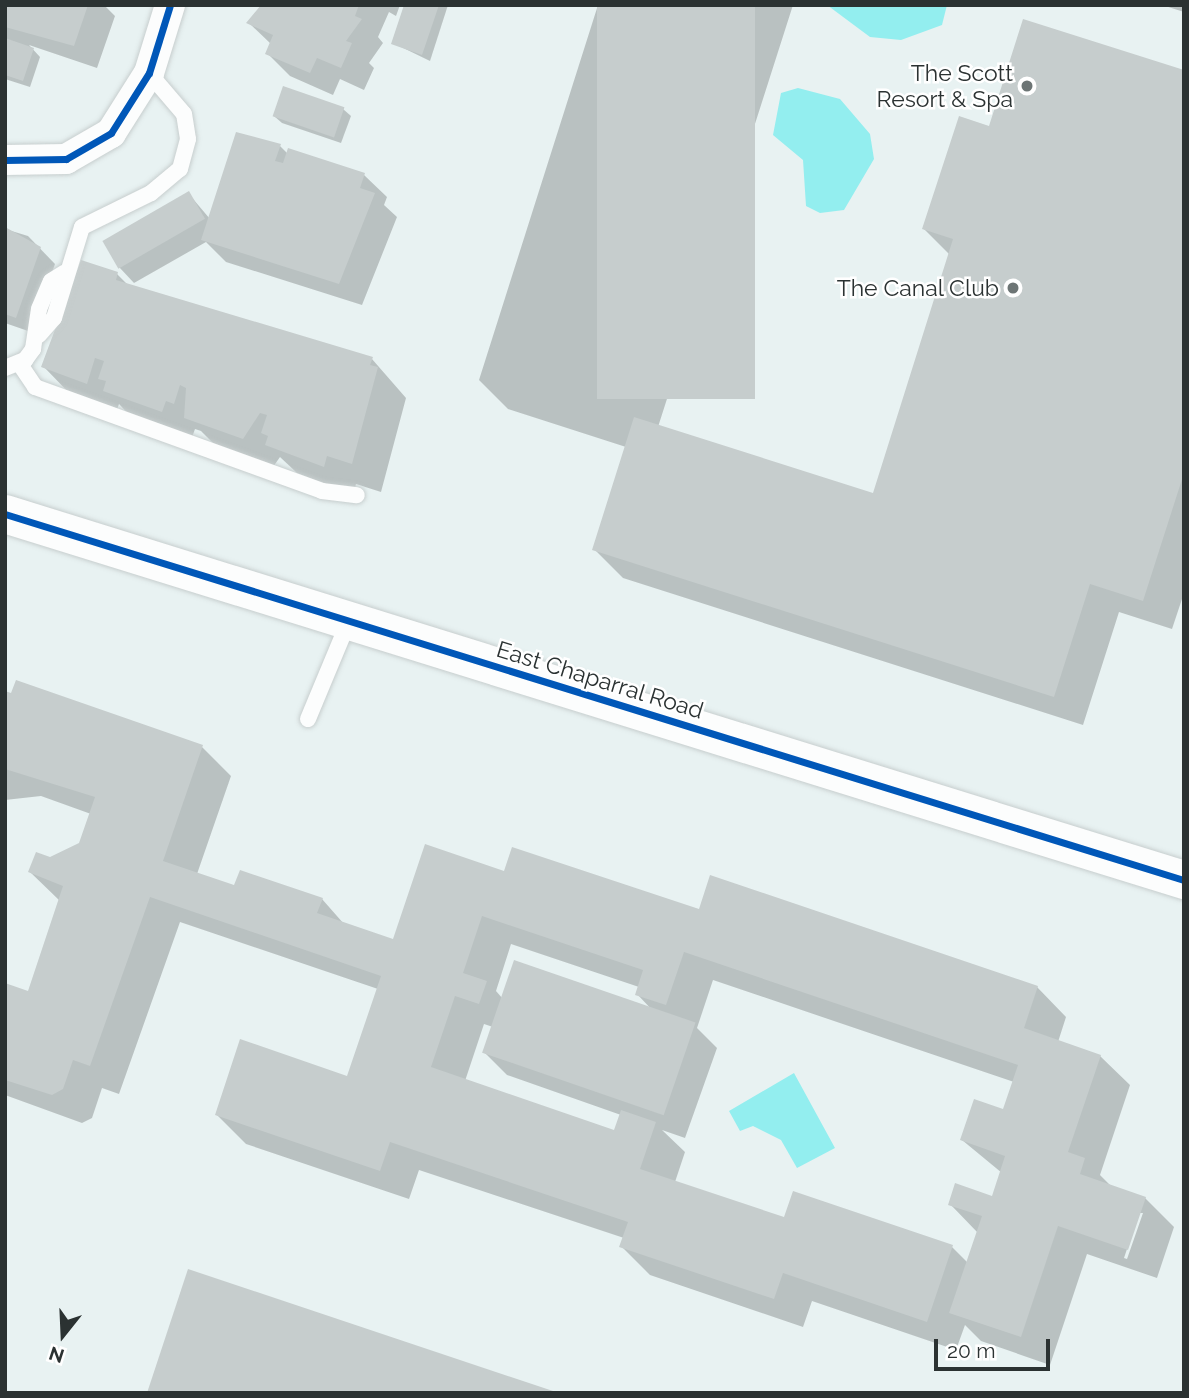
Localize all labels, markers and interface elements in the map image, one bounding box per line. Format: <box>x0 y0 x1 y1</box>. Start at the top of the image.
place label: The Scott Resort & Spa <box>877 59 1013 113</box>
marker: The Scott Resort & Spa <box>1019 78 1035 94</box>
place label: The Canal Club <box>836 274 999 302</box>
marker: The Canal Club <box>1005 280 1021 296</box>
street label: East Chaparral Road <box>493 635 707 725</box>
north arrow <box>28 1300 98 1370</box>
scale bar <box>937 1324 1052 1368</box>
text: 20 m <box>947 1338 995 1363</box>
text: N <box>46 1342 67 1368</box>

